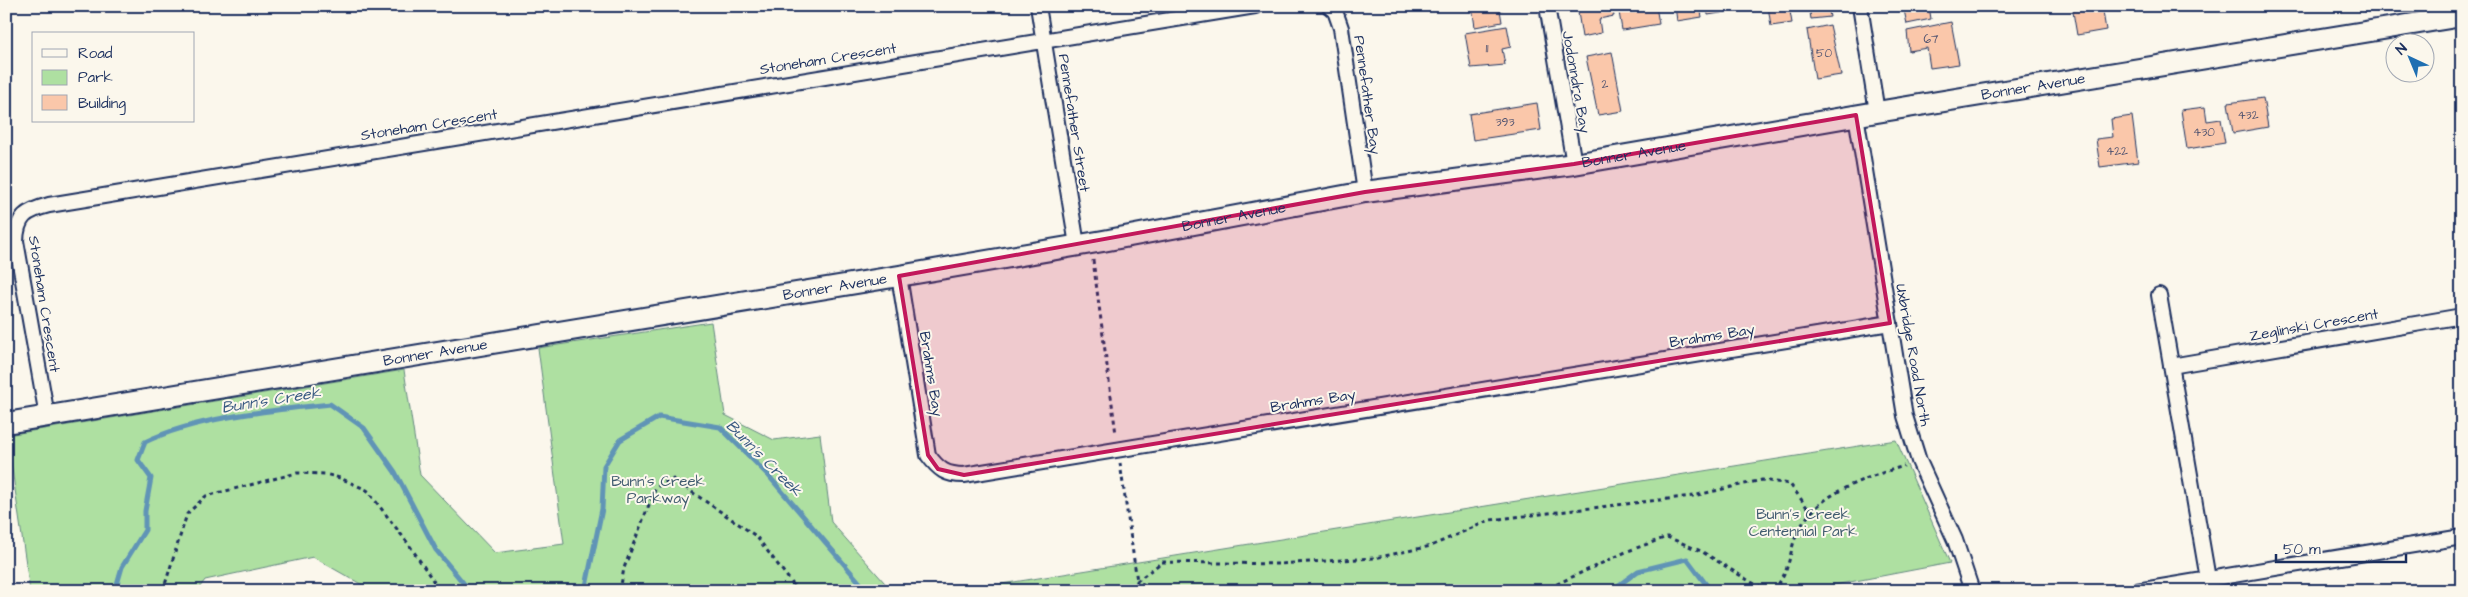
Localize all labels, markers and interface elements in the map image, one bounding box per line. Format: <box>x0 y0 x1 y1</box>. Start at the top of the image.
street label: Jodonndra Bay <box>1556 29 1595 135</box>
house number: 67 <box>1924 31 1939 48</box>
legend <box>32 32 195 122</box>
north arrow <box>2386 32 2436 82</box>
street label: Pennefather Bay <box>1347 34 1386 156</box>
street label: Stoneham Crescent <box>758 38 898 80</box>
text: N <box>2392 39 2412 60</box>
house number: 11 <box>1485 40 1489 57</box>
text: Road <box>78 43 113 64</box>
house number: 50 <box>1816 45 1832 62</box>
street label: Pennefather Street <box>1053 52 1095 194</box>
text: Park <box>78 67 113 88</box>
street label: Bonner Avenue <box>1979 68 2087 105</box>
house number: 2 <box>1602 76 1609 93</box>
text: Building <box>78 93 126 115</box>
street label: Stoneham Crescent <box>359 104 499 146</box>
house number: 432 <box>2237 107 2259 124</box>
house number: 393 <box>1495 114 1515 131</box>
house number: 430 <box>2193 124 2215 141</box>
street label: Bonner Avenue <box>1580 134 1687 173</box>
house number: 422 <box>2106 143 2128 160</box>
street label: Bonner Avenue <box>1180 197 1287 237</box>
street label: Stoneham Crescent <box>23 234 65 374</box>
street label: Bonner Avenue <box>781 268 888 305</box>
street label: Uxbridge Road North <box>1889 282 1936 428</box>
street label: Zeglinski Crescent <box>2248 303 2380 348</box>
street label: Brahms Bay <box>1668 319 1756 354</box>
street label: Brahms Bay <box>913 330 948 418</box>
street label: Bonner Avenue <box>382 333 489 371</box>
water label: Bunn's Creek <box>220 381 323 419</box>
street label: Brahms Bay <box>1269 384 1357 419</box>
water label: Bunn's Creek <box>721 415 808 502</box>
park label: Bunn's Creek Parkway <box>611 471 705 510</box>
park label: Bunn's Creek Centennial Park <box>1749 504 1857 542</box>
scale bar <box>2276 532 2406 564</box>
text: 50 m <box>2283 539 2321 560</box>

